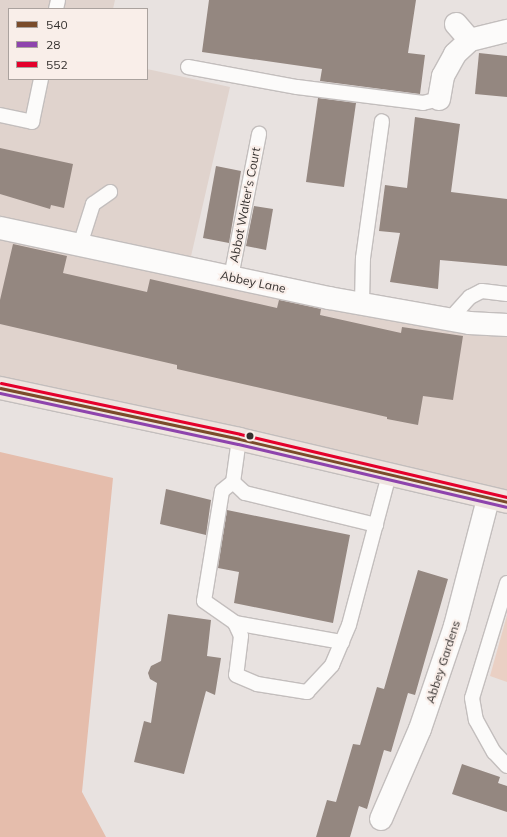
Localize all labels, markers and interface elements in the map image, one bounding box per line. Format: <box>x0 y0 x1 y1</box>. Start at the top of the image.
legend <box>8 8 148 80</box>
text: 540 <box>46 17 68 32</box>
text: 28 <box>46 37 60 52</box>
text: 552 <box>46 57 68 72</box>
street label: Abbot Walter's Court <box>227 146 263 264</box>
street label: Abbey Lane <box>219 268 287 296</box>
unlabelled marker <box>245 431 255 441</box>
street label: Abbey Gardens <box>423 619 463 705</box>

